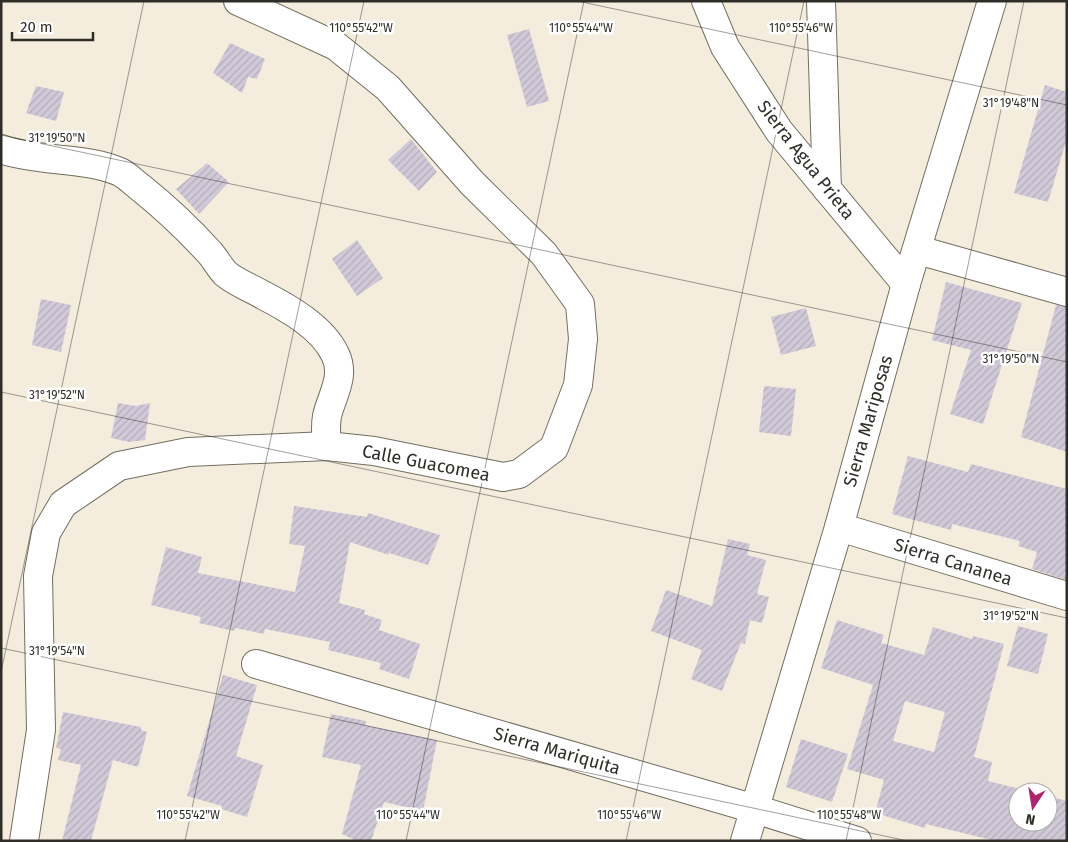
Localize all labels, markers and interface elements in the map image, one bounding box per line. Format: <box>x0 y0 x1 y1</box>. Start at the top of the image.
scale bar <box>12 10 94 42</box>
text: 20 m <box>20 18 53 36</box>
text: 110°55'42"W <box>329 21 393 35</box>
text: 110°55'44"W <box>549 21 613 35</box>
text: 110°55'46"W <box>769 21 833 35</box>
street label: Sierra Agua Prieta <box>753 96 859 224</box>
text: 31°19'48"N <box>983 96 1039 110</box>
text: 31°19'50"N <box>29 131 85 145</box>
text: 31°19'50"N <box>983 352 1039 366</box>
street label: Sierra Mariposas <box>839 353 897 489</box>
text: 31°19'52"N <box>29 388 85 402</box>
street label: Calle Guacomea <box>360 440 492 486</box>
street label: Sierra Cananea <box>891 534 1015 590</box>
text: 31°19'52"N <box>983 609 1039 623</box>
text: 31°19'54"N <box>29 644 85 658</box>
street label: Sierra Mariquita <box>491 722 623 780</box>
north arrow <box>1008 782 1058 832</box>
text: 110°55'42"W <box>156 808 220 822</box>
text: 110°55'44"W <box>376 808 440 822</box>
text: 110°55'46"W <box>597 808 661 822</box>
text: 110°55'48"W <box>817 808 881 822</box>
text: N <box>1024 810 1037 829</box>

